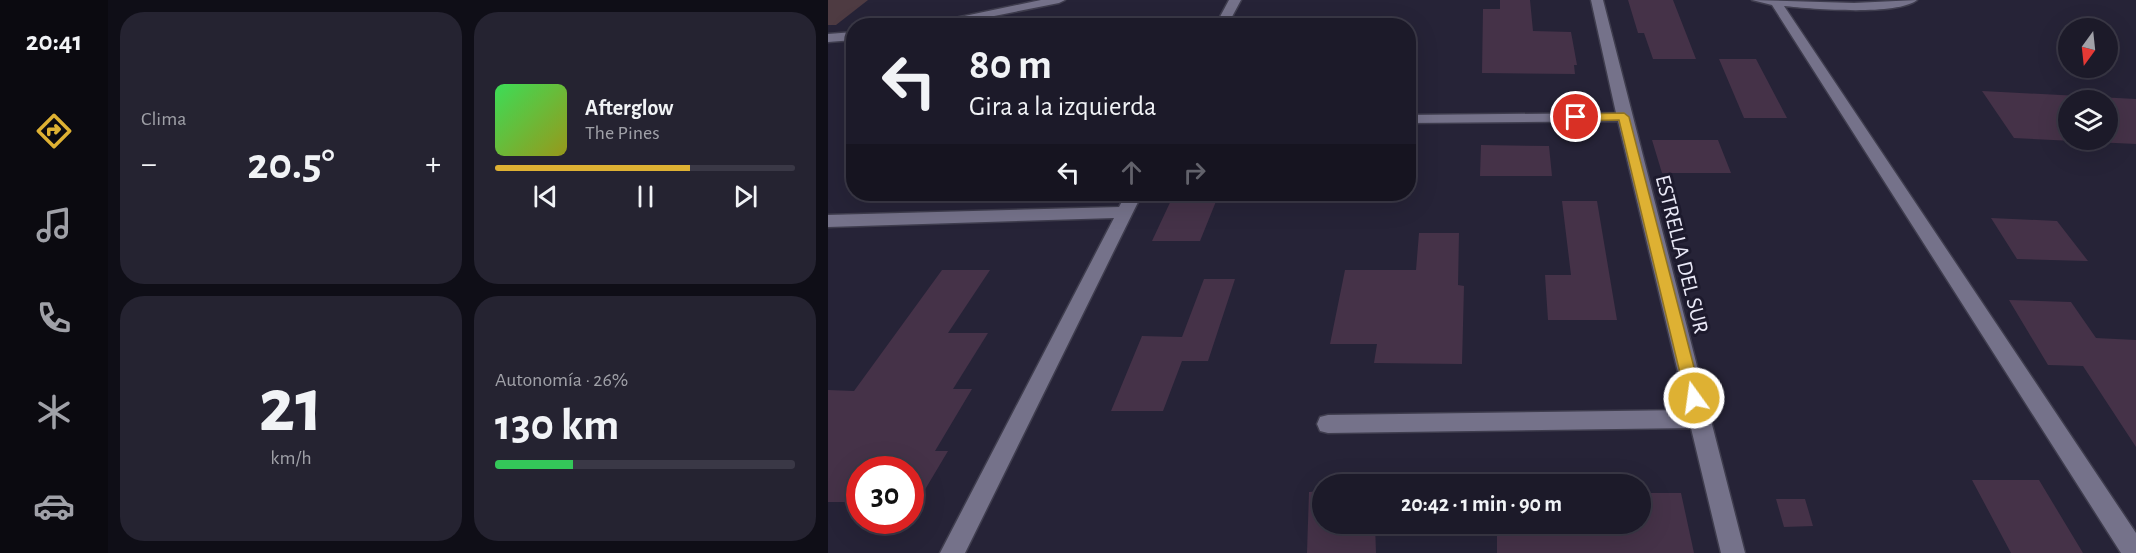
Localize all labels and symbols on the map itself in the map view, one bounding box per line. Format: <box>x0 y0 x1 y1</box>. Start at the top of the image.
north arrow <box>2058 18 2118 78</box>
pin <box>1550 91 1601 142</box>
street label: ESTRELLA DEL SUR <box>1652 173 1712 336</box>
position arrow <box>1662 366 1726 430</box>
speed limit sign: 30 <box>846 456 924 534</box>

